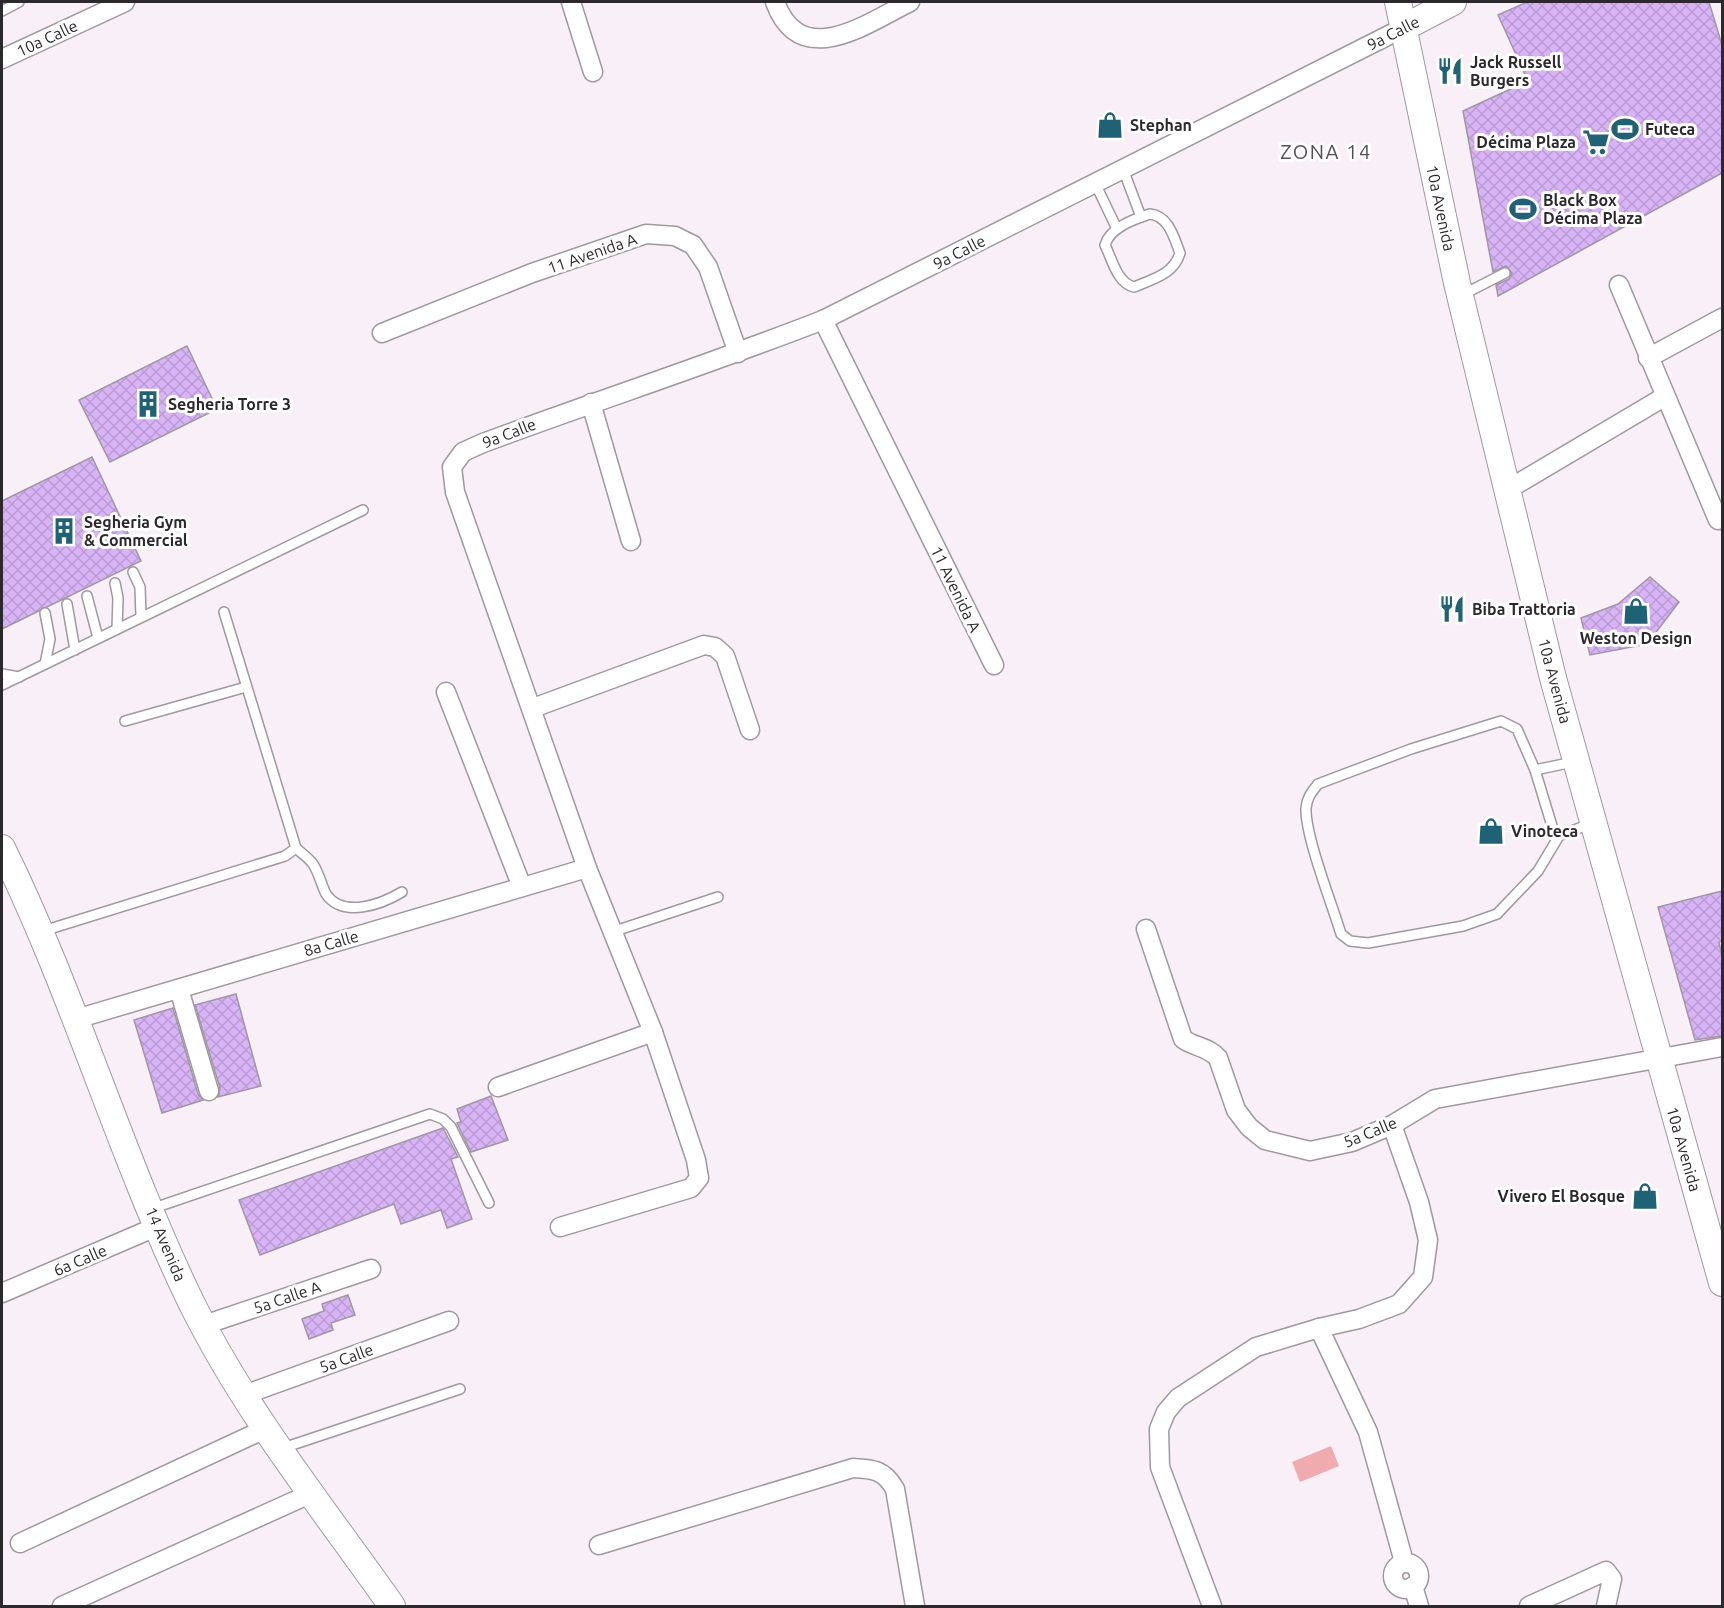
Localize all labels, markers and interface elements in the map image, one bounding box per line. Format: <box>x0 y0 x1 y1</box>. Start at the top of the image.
street label: 9a Calle <box>1364 12 1422 54</box>
street label: 10a Calle <box>14 16 80 60</box>
place label: Jack Russell Burgers <box>1470 53 1562 89</box>
restaurant icon: Jack Russell Burgers <box>1435 56 1465 86</box>
shop icon: Stephan <box>1095 110 1125 140</box>
sports icon: Futeca <box>1610 114 1640 144</box>
place label: Stephan <box>1130 116 1192 134</box>
place label: Futeca <box>1645 120 1695 138</box>
supermarket icon: Décima Plaza <box>1581 127 1611 157</box>
place label: Décima Plaza <box>1476 133 1576 151</box>
district label: ZONA 14 <box>1280 140 1372 163</box>
street label: 10a Avenida <box>1423 163 1459 253</box>
place label: Black Box Décima Plaza <box>1543 191 1643 227</box>
sports icon: Black Box Décima Plaza <box>1508 194 1538 224</box>
street label: 11 Avenida A <box>545 229 640 277</box>
street label: 9a Calle <box>930 231 988 273</box>
building icon: Segheria Torre 3 <box>133 389 163 419</box>
place label: Segheria Torre 3 <box>168 395 291 413</box>
street label: 9a Calle <box>480 415 538 451</box>
place label: Segheria Gym & Commercial <box>84 513 188 549</box>
building icon: Segheria Gym & Commercial <box>49 516 79 546</box>
street label: 11 Avenida A <box>927 543 985 635</box>
restaurant icon: Biba Trattoria <box>1437 594 1467 624</box>
shop icon: Weston Design <box>1621 596 1651 626</box>
place label: Biba Trattoria <box>1472 600 1576 618</box>
place label: Weston Design <box>1580 629 1692 647</box>
street label: 10a Avenida <box>1535 636 1575 726</box>
shop icon: Vinoteca <box>1476 816 1506 846</box>
place label: Vinoteca <box>1511 822 1578 840</box>
street label: 8a Calle <box>302 927 360 959</box>
street label: 10a Avenida <box>1663 1105 1705 1193</box>
street label: 5a Calle <box>1341 1113 1399 1151</box>
shop icon: Vivero El Bosque <box>1630 1181 1660 1211</box>
place label: Vivero El Bosque <box>1497 1187 1625 1205</box>
street label: 14 Avenida <box>142 1204 190 1284</box>
street label: 6a Calle <box>51 1241 109 1279</box>
street label: 5a Calle A <box>251 1277 324 1317</box>
street label: 5a Calle <box>317 1340 375 1376</box>

